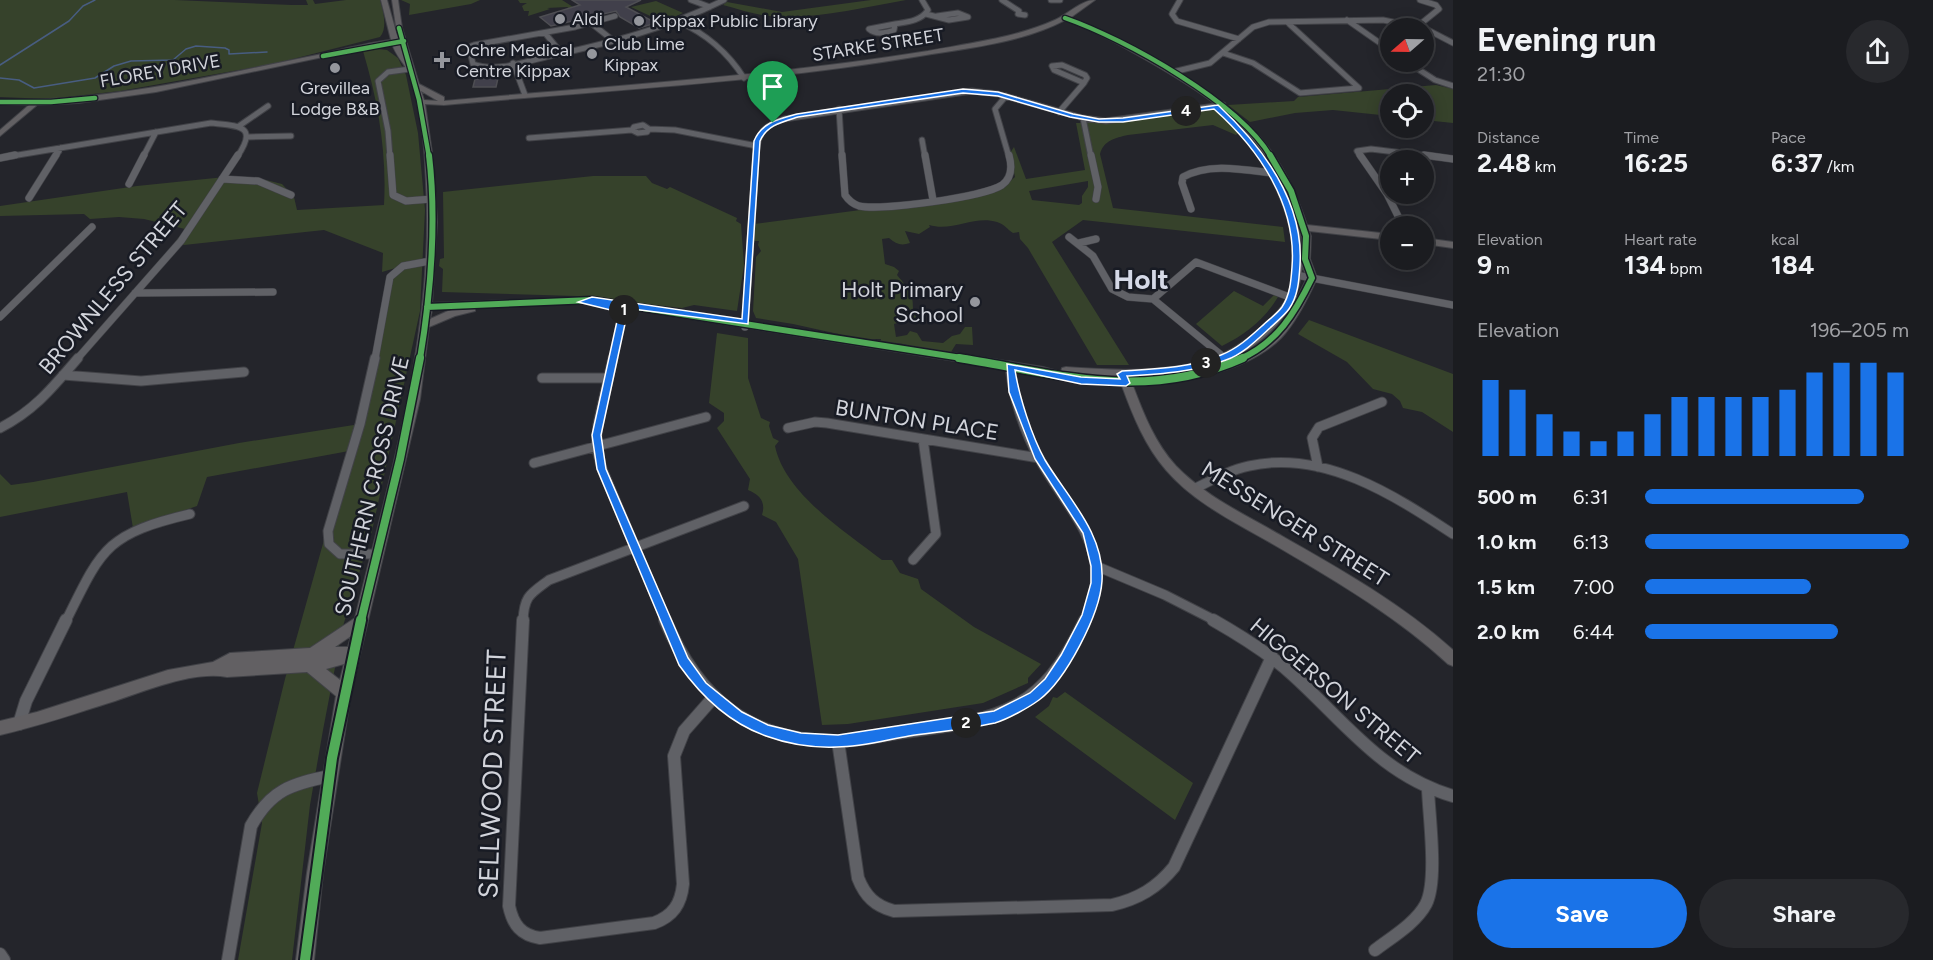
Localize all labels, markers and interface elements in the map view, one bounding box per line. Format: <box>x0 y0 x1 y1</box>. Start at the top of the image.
place label: Aldi <box>572 8 603 30</box>
place label: Kippax Public Library <box>651 10 818 32</box>
marker: Aldi <box>553 12 567 26</box>
marker: Kippax Public Library <box>632 14 646 28</box>
north arrow <box>1380 18 1434 72</box>
map controls <box>1380 18 1434 270</box>
text: Evening run <box>1477 20 1656 59</box>
button: share <box>1846 20 1909 83</box>
street label: STARKE STREET <box>811 24 945 66</box>
place label: Club Lime Kippax <box>604 33 685 76</box>
place label: Ochre Medical Centre Kippax <box>456 39 573 82</box>
marker: Club Lime Kippax <box>585 47 599 61</box>
street label: FLOREY DRIVE <box>98 50 222 92</box>
marker: Ochre Medical Centre Kippax <box>433 51 451 69</box>
marker: Grevillea Lodge B&B <box>328 61 342 75</box>
pin <box>747 61 798 123</box>
text: 21:30 <box>1477 62 1525 86</box>
icon: arrive <box>756 70 789 103</box>
place label: Grevillea Lodge B&B <box>291 77 379 120</box>
button: locate <box>1380 84 1434 138</box>
pin: 4 <box>1171 96 1201 126</box>
text: 4 <box>1181 101 1191 120</box>
text: Distance <box>1477 128 1540 147</box>
text: Time <box>1624 128 1659 147</box>
text: Pace <box>1771 128 1806 147</box>
text: 2.48 <box>1477 147 1531 179</box>
text: 16:25 <box>1624 147 1688 179</box>
text: 6:37 <box>1771 147 1823 179</box>
button: + <box>1380 150 1434 204</box>
text: km <box>1531 157 1556 176</box>
text: /km <box>1823 157 1854 176</box>
street label: BROWNLESS STREET <box>33 196 193 380</box>
button: − <box>1380 216 1434 270</box>
text: Elevation <box>1477 230 1543 249</box>
text: Heart rate <box>1624 230 1697 249</box>
text: kcal <box>1771 230 1799 249</box>
text: 9 <box>1477 249 1492 281</box>
text: 134 <box>1624 249 1666 281</box>
text: 184 <box>1771 249 1814 281</box>
text: m <box>1492 259 1510 278</box>
text: bpm <box>1666 259 1702 278</box>
district label: Holt <box>1113 262 1169 296</box>
place label: Holt Primary School <box>841 276 963 328</box>
pin: 1 <box>609 295 639 325</box>
marker: Holt Primary School <box>968 295 982 309</box>
text: 1 <box>621 300 627 319</box>
text: Elevation <box>1477 318 1559 342</box>
text: 196–205 m <box>1810 318 1909 342</box>
pin: 3 <box>1191 348 1221 378</box>
street label: SOUTHERN CROSS DRIVE <box>329 353 415 619</box>
text: 3 <box>1202 353 1210 372</box>
street label: BUNTON PLACE <box>833 394 1001 446</box>
street label: MESSENGER STREET <box>1197 456 1393 592</box>
text: 500 m <box>1477 485 1537 509</box>
text: 6:31 <box>1573 485 1609 509</box>
text: 1.0 km <box>1477 530 1536 554</box>
text: 6:13 <box>1573 530 1609 554</box>
text: 1.5 km <box>1477 575 1535 599</box>
text: 7:00 <box>1573 575 1614 599</box>
street label: HIGGERSON STREET <box>1245 612 1425 770</box>
text: 2.0 km <box>1477 620 1539 644</box>
text: 6:44 <box>1573 620 1614 644</box>
street label: SELLWOOD STREET <box>471 649 513 899</box>
pin: 2 <box>951 708 981 738</box>
text: 2 <box>961 713 971 732</box>
button: Save <box>1477 879 1687 948</box>
button: Share <box>1699 879 1909 948</box>

